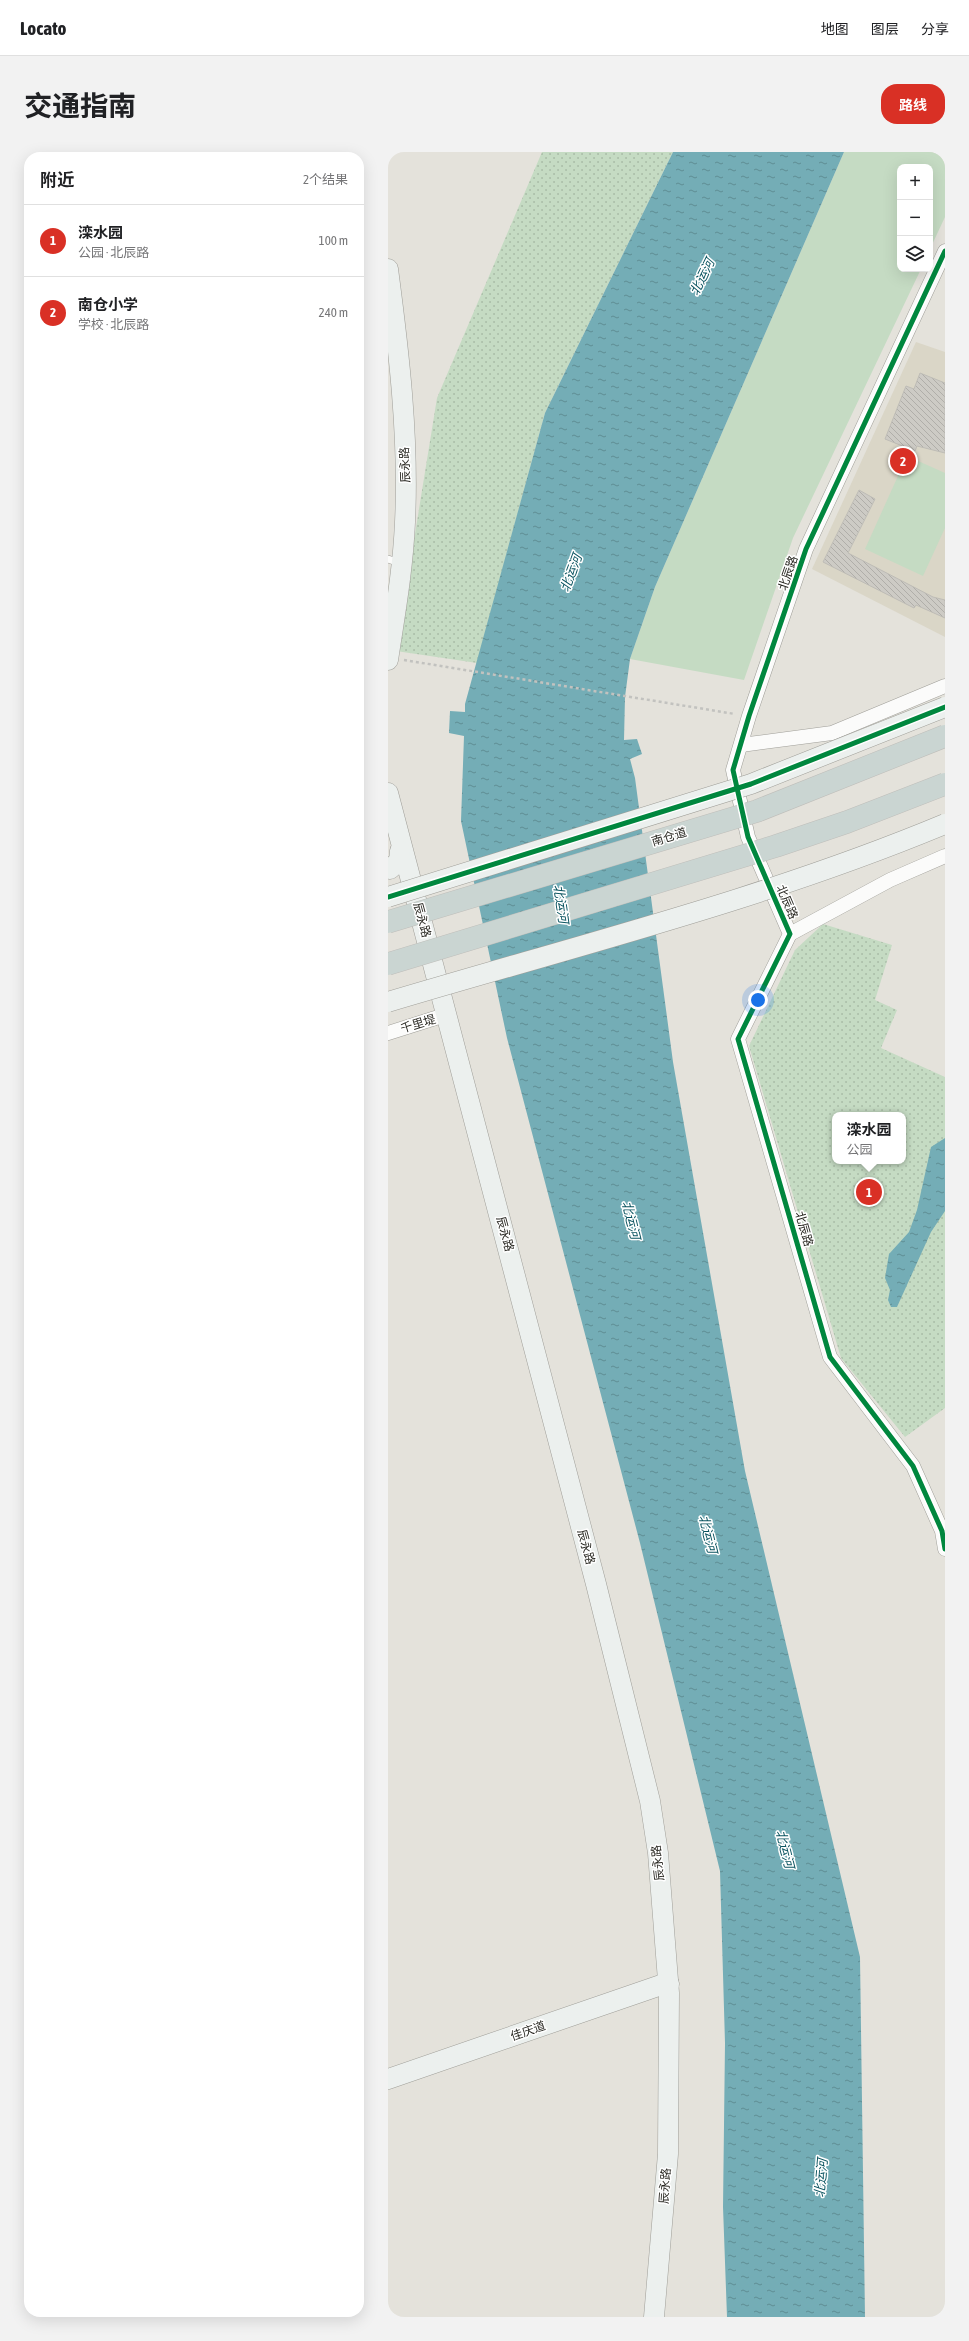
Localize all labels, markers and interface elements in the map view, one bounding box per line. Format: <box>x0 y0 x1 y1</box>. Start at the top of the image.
text: Locato <box>20 17 66 39</box>
text: 地图 <box>821 21 849 37</box>
text: 图层 <box>871 21 899 37</box>
text: 分享 <box>921 21 949 37</box>
button: 路线 <box>881 84 945 124</box>
text: 交通指南 <box>24 90 136 122</box>
map controls <box>897 164 933 272</box>
button: + <box>897 164 933 200</box>
text: 附近 <box>40 170 74 190</box>
text: 2个结果 <box>303 172 348 187</box>
button: − <box>897 200 933 236</box>
text: 滦水园 <box>78 224 123 241</box>
text: 1 <box>50 233 56 248</box>
text: 100 m <box>319 233 348 248</box>
button: layers <box>897 236 933 272</box>
text: 公园 · 北辰路 <box>78 245 149 260</box>
water label: 北运河 <box>687 253 719 298</box>
text: 南仓小学 <box>78 296 138 313</box>
text: 2 <box>50 305 56 320</box>
text: 240 m <box>319 305 348 320</box>
text: 学校 · 北辰路 <box>78 317 149 332</box>
pin: 2 <box>890 446 916 476</box>
street label: 辰永路 <box>397 447 413 483</box>
water label: 北运河 <box>557 549 586 594</box>
street label: 北辰路 <box>776 554 800 592</box>
street label: 南仓道 <box>650 825 688 849</box>
street label: 北辰路 <box>774 883 800 921</box>
water label: 北运河 <box>551 884 572 927</box>
street label: 辰永路 <box>411 901 433 939</box>
your location <box>748 990 768 1010</box>
street label: 千里堤 <box>399 1012 437 1036</box>
popup <box>832 1112 906 1164</box>
text: 滦水园 <box>846 1121 892 1138</box>
text: 公园 <box>846 1142 873 1157</box>
pin: 1 <box>856 1177 882 1207</box>
water label: 北运河 <box>619 1199 644 1244</box>
street label: 北辰路 <box>792 1210 816 1248</box>
street label: 辰永路 <box>494 1215 516 1253</box>
water label: 北运河 <box>696 1513 721 1558</box>
street label: 辰永路 <box>575 1528 597 1566</box>
water label: 北运河 <box>773 1828 798 1873</box>
street label: 辰永路 <box>649 1844 667 1882</box>
street label: 佳庆道 <box>509 2019 547 2043</box>
water label: 北运河 <box>812 2155 830 2198</box>
street label: 辰永路 <box>657 2168 673 2204</box>

